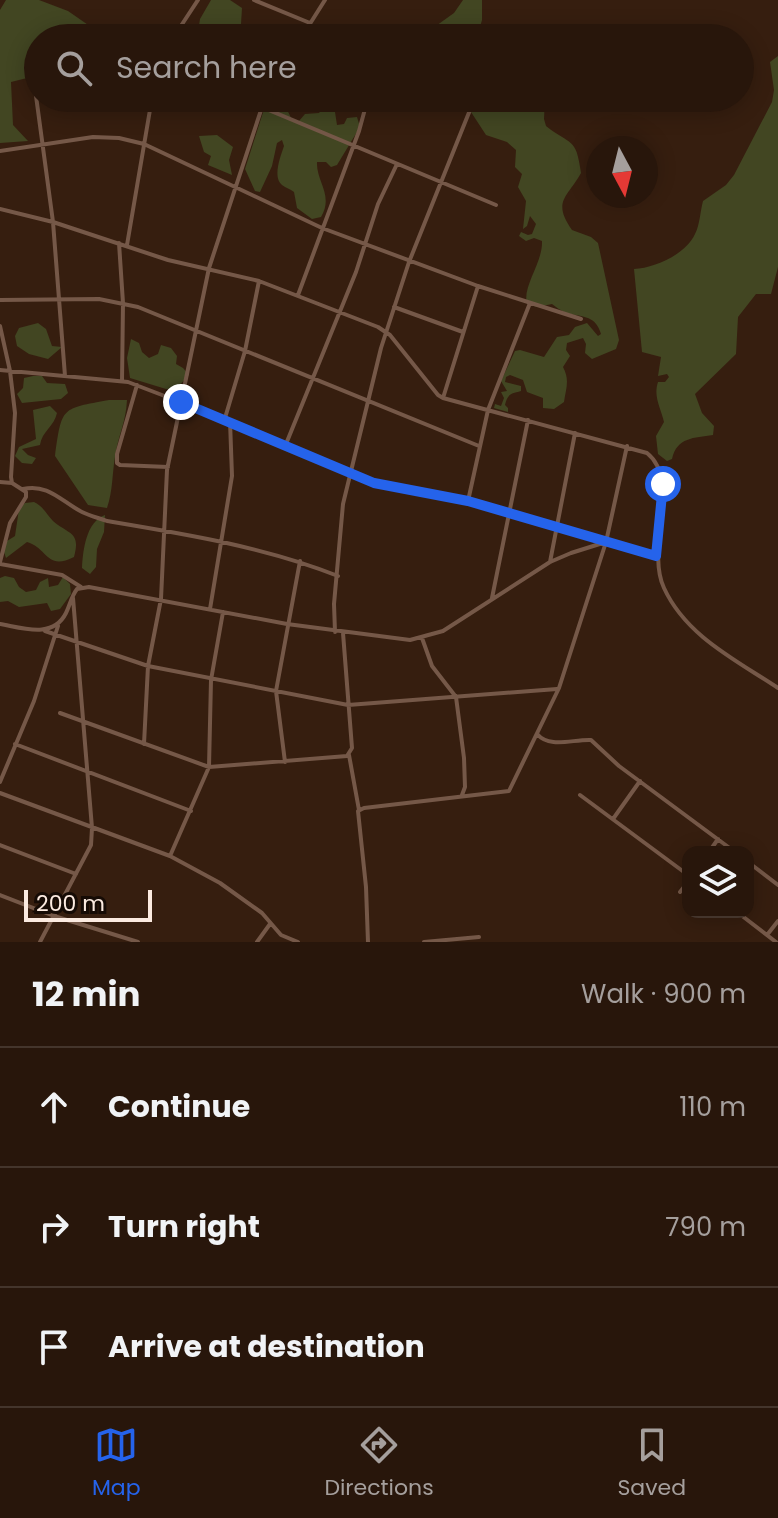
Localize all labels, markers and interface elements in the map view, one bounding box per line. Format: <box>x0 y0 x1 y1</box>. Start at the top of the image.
search box <box>24 24 754 112</box>
icon: search <box>52 46 96 90</box>
text: Search here <box>116 46 297 89</box>
north arrow <box>586 136 658 208</box>
route end <box>163 384 199 420</box>
route start <box>645 466 681 502</box>
map controls <box>682 846 754 918</box>
button: layers <box>682 846 754 918</box>
scale bar <box>24 886 152 922</box>
text: 200 m <box>36 888 105 919</box>
text: 12 min <box>32 970 140 1018</box>
text: Walk · 900 m <box>581 976 746 1012</box>
icon: ahead <box>32 1085 76 1129</box>
text: Continue <box>108 1085 250 1128</box>
text: 110 m <box>679 1089 746 1125</box>
icon: right <box>32 1205 76 1249</box>
text: Turn right <box>108 1205 260 1248</box>
text: 790 m <box>665 1209 746 1245</box>
icon: arrive <box>32 1325 76 1369</box>
text: Arrive at destination <box>108 1325 425 1368</box>
tab: Map <box>92 1423 141 1504</box>
tab: Directions <box>324 1423 434 1504</box>
tab: Saved <box>617 1423 686 1504</box>

